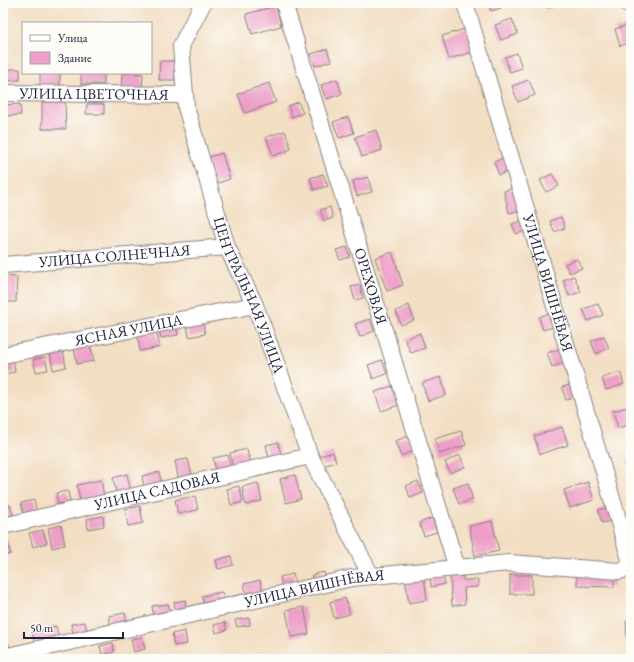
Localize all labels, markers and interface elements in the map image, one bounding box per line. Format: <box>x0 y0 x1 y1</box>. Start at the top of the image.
legend <box>22 22 152 74</box>
text: Улица <box>57 30 88 46</box>
text: Здание <box>58 50 92 66</box>
street label: УЛИЦА ЦВЕТОЧНАЯ <box>18 83 169 104</box>
street label: УЛИЦА ВИШНЁВАЯ <box>519 211 578 354</box>
street label: ЦЕНТРАЛЬНАЯ УЛИЦА <box>210 214 289 376</box>
street label: УЛИЦА СОЛНЕЧНАЯ <box>37 240 191 271</box>
street label: ОРЕХОВАЯ <box>350 245 392 326</box>
street label: ЯСНАЯ УЛИЦА <box>72 309 185 350</box>
street label: УЛИЦА САДОВАЯ <box>91 467 222 514</box>
street label: УЛИЦА ВИШНЁВАЯ <box>241 565 385 611</box>
scale bar <box>24 614 123 640</box>
text: 50 m <box>30 620 54 636</box>

